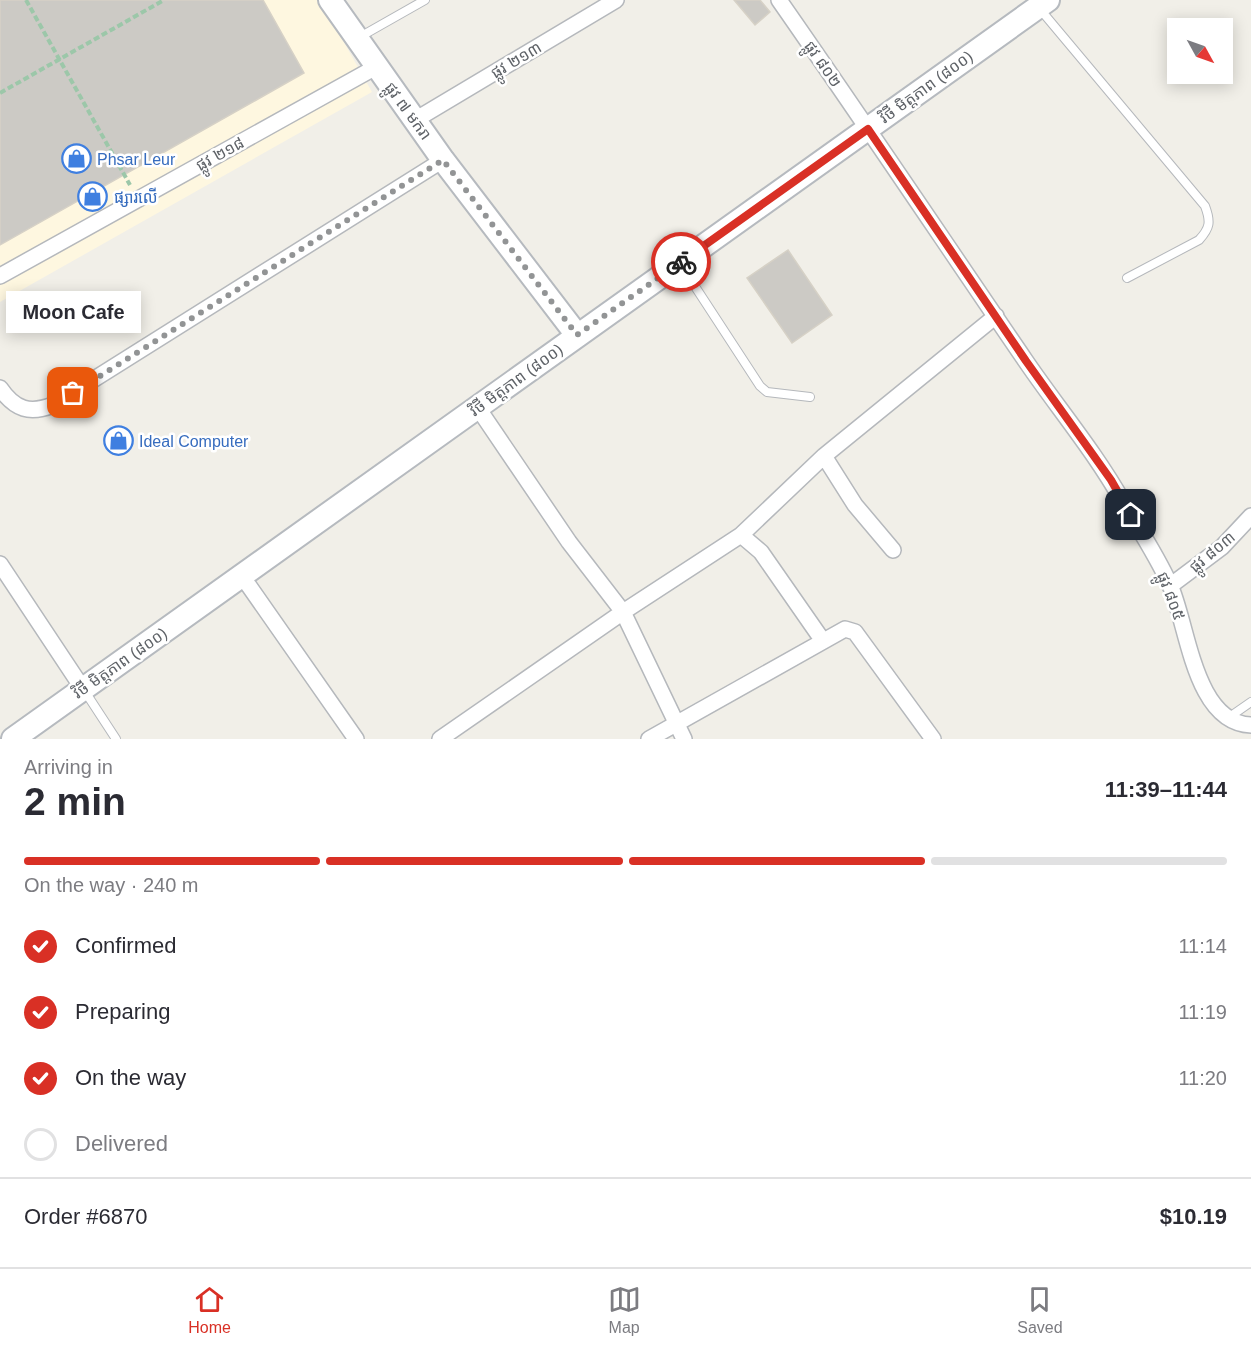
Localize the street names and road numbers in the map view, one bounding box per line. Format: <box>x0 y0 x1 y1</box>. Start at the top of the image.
street label: ផ្លូវ ២១៣ <box>488 38 547 87</box>
street label: ផ្លូវ ៨០២ <box>796 38 845 94</box>
street label: វិថី មិត្តភាព (៨០០) <box>874 46 977 128</box>
street label: ផ្លូវ ៧ មករា <box>377 79 435 146</box>
street label: ផ្លូវ ២១៨ <box>193 134 250 179</box>
street label: វិថី មិត្តភាព (៨០០) <box>464 339 567 421</box>
street label: ផ្លូវ ៨០៣ <box>1186 528 1242 580</box>
street label: ផ្លូវ ៨០៥ <box>1149 569 1188 625</box>
street label: វិថី មិត្តភាព (៨០០) <box>68 622 171 703</box>

